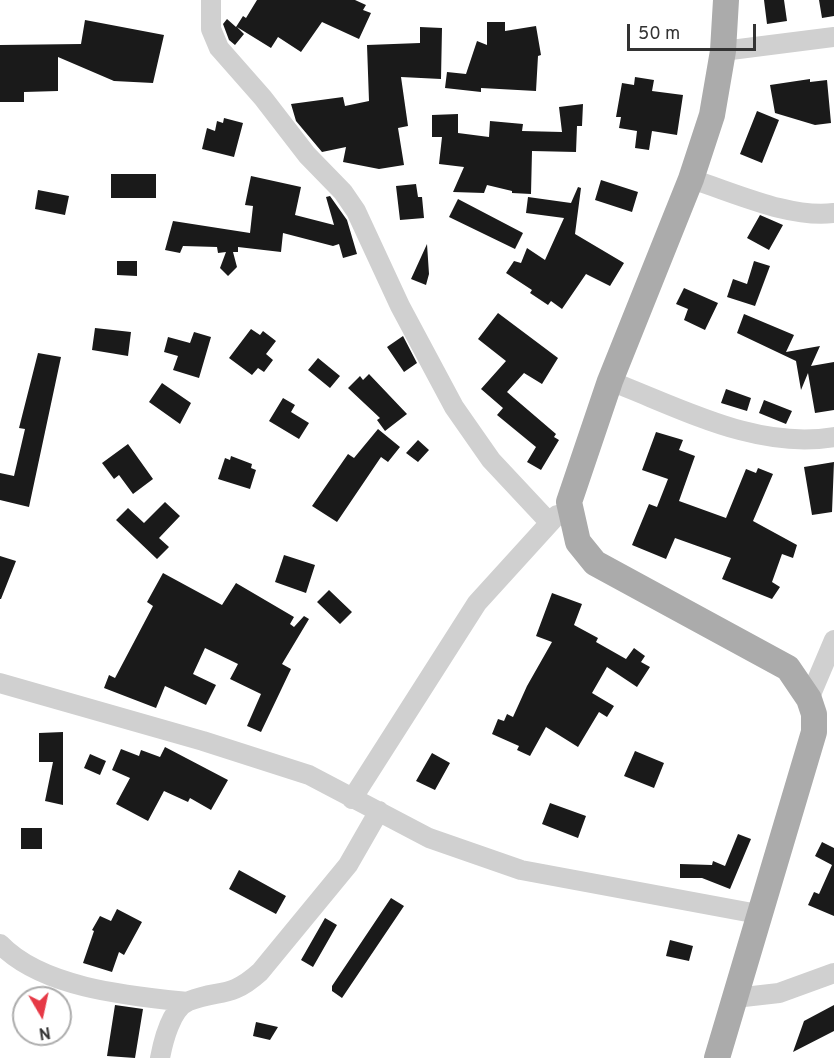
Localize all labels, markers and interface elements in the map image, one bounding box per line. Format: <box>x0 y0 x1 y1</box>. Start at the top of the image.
scale bar <box>630 12 759 50</box>
text: 50 m <box>638 23 680 46</box>
north arrow <box>12 986 72 1046</box>
text: N <box>37 1021 52 1043</box>

